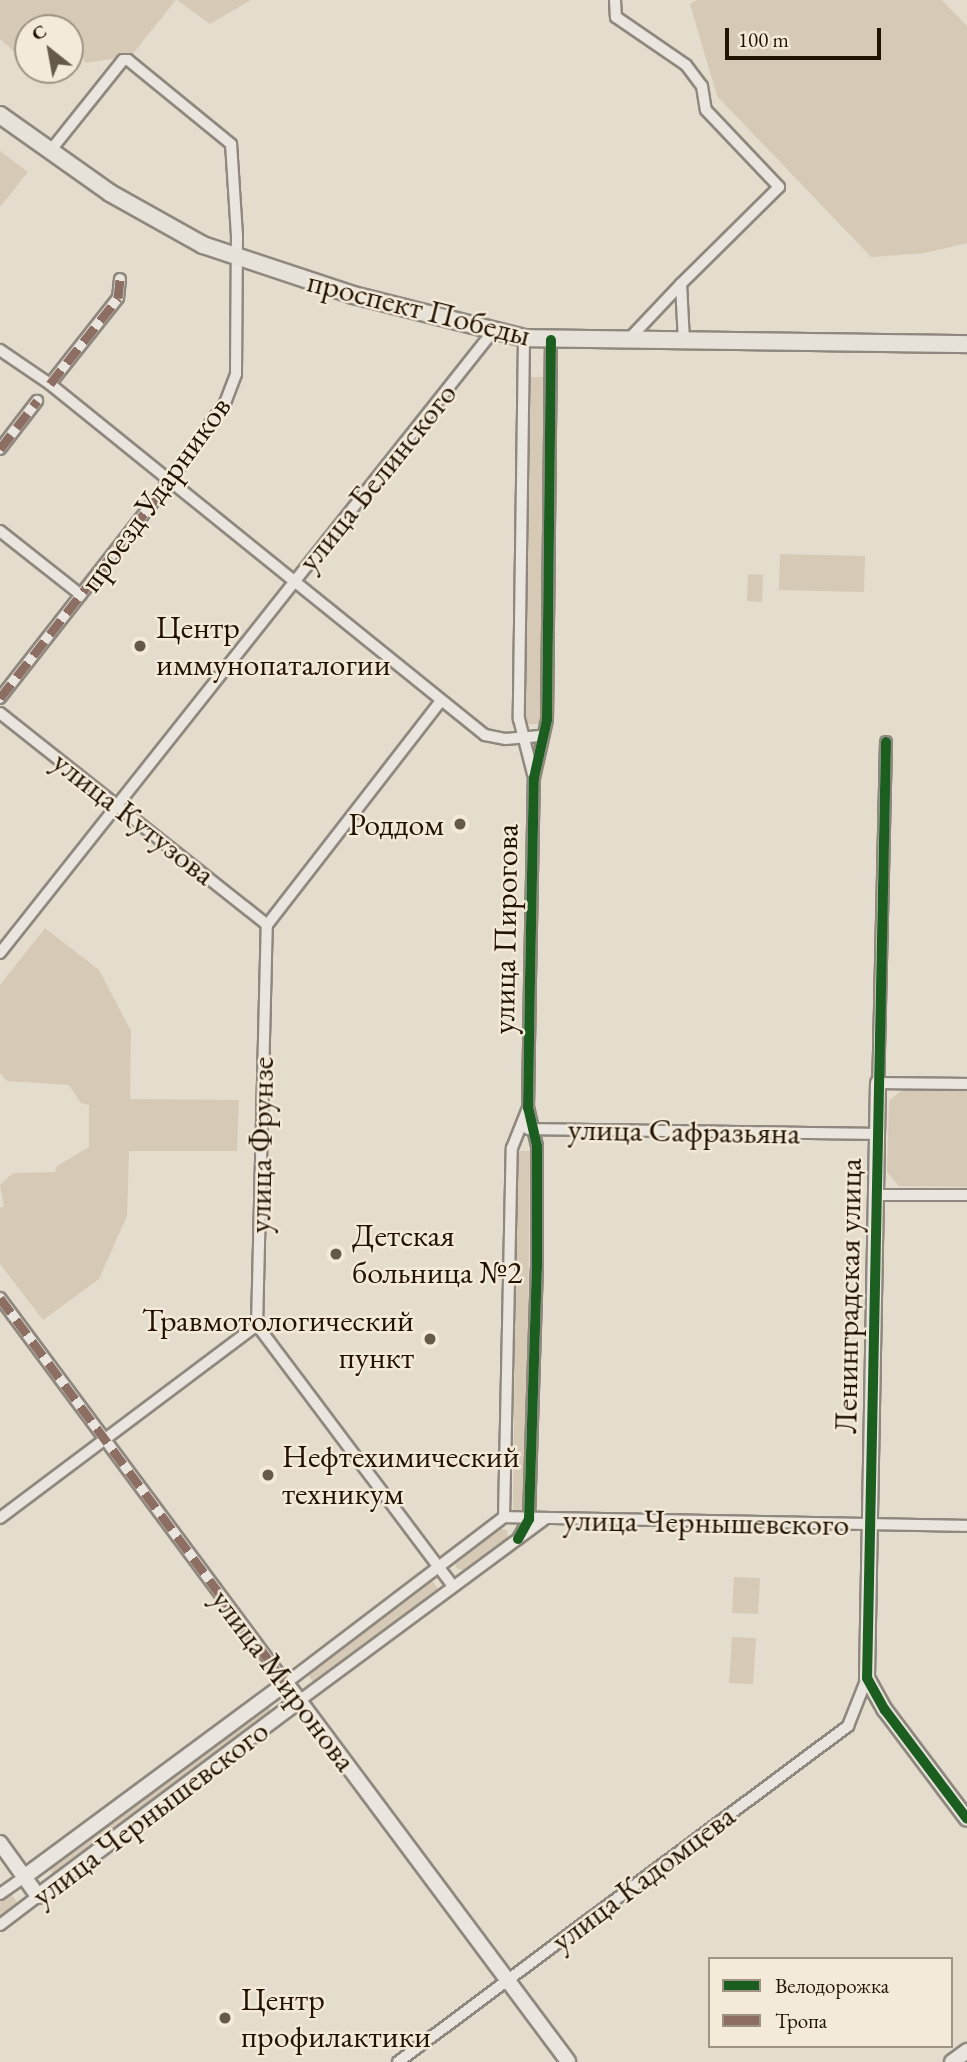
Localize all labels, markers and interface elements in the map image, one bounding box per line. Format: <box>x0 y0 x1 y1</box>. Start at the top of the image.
north arrow <box>14 14 84 84</box>
scale bar <box>729 14 885 58</box>
text: С <box>27 18 51 46</box>
text: 100 m <box>738 26 789 53</box>
street label: проспект Победы <box>303 262 535 354</box>
street label: улица Белинского <box>289 375 465 579</box>
street label: проезд Ударников <box>71 389 239 599</box>
place label: Центр иммунопаталогии <box>156 609 391 684</box>
marker: Центр иммунопаталогии <box>130 636 150 656</box>
street label: улица Кутузова <box>45 743 223 893</box>
place label: Роддом <box>348 805 444 843</box>
marker: Роддом <box>450 814 470 834</box>
street label: улица Пирогова <box>484 823 526 1035</box>
street label: улица Фрунзе <box>240 1056 282 1234</box>
street label: улица Сафразьяна <box>567 1110 801 1152</box>
street label: Ленинградская улица <box>826 1158 870 1434</box>
place label: Детская больница №2 <box>352 1217 522 1292</box>
marker: Детская больница №2 <box>326 1244 346 1264</box>
place label: Травмотологический пункт <box>142 1302 414 1377</box>
marker: Травмотологический пункт <box>420 1329 440 1349</box>
place label: Нефтехимический техникум <box>282 1438 520 1513</box>
marker: Нефтехимический техникум <box>260 1467 276 1483</box>
street label: улица Чернышевского <box>562 1500 850 1544</box>
street label: улица Миронова <box>203 1581 365 1779</box>
street label: улица Чернышевского <box>24 1711 276 1915</box>
street label: улица Кадомцева <box>543 1796 743 1960</box>
legend <box>708 1957 953 2048</box>
text: Велодорожка <box>775 1972 889 1999</box>
place label: Центр профилактики <box>241 1981 431 2056</box>
text: Тропа <box>775 2007 827 2034</box>
marker: Центр профилактики <box>215 2008 235 2028</box>

